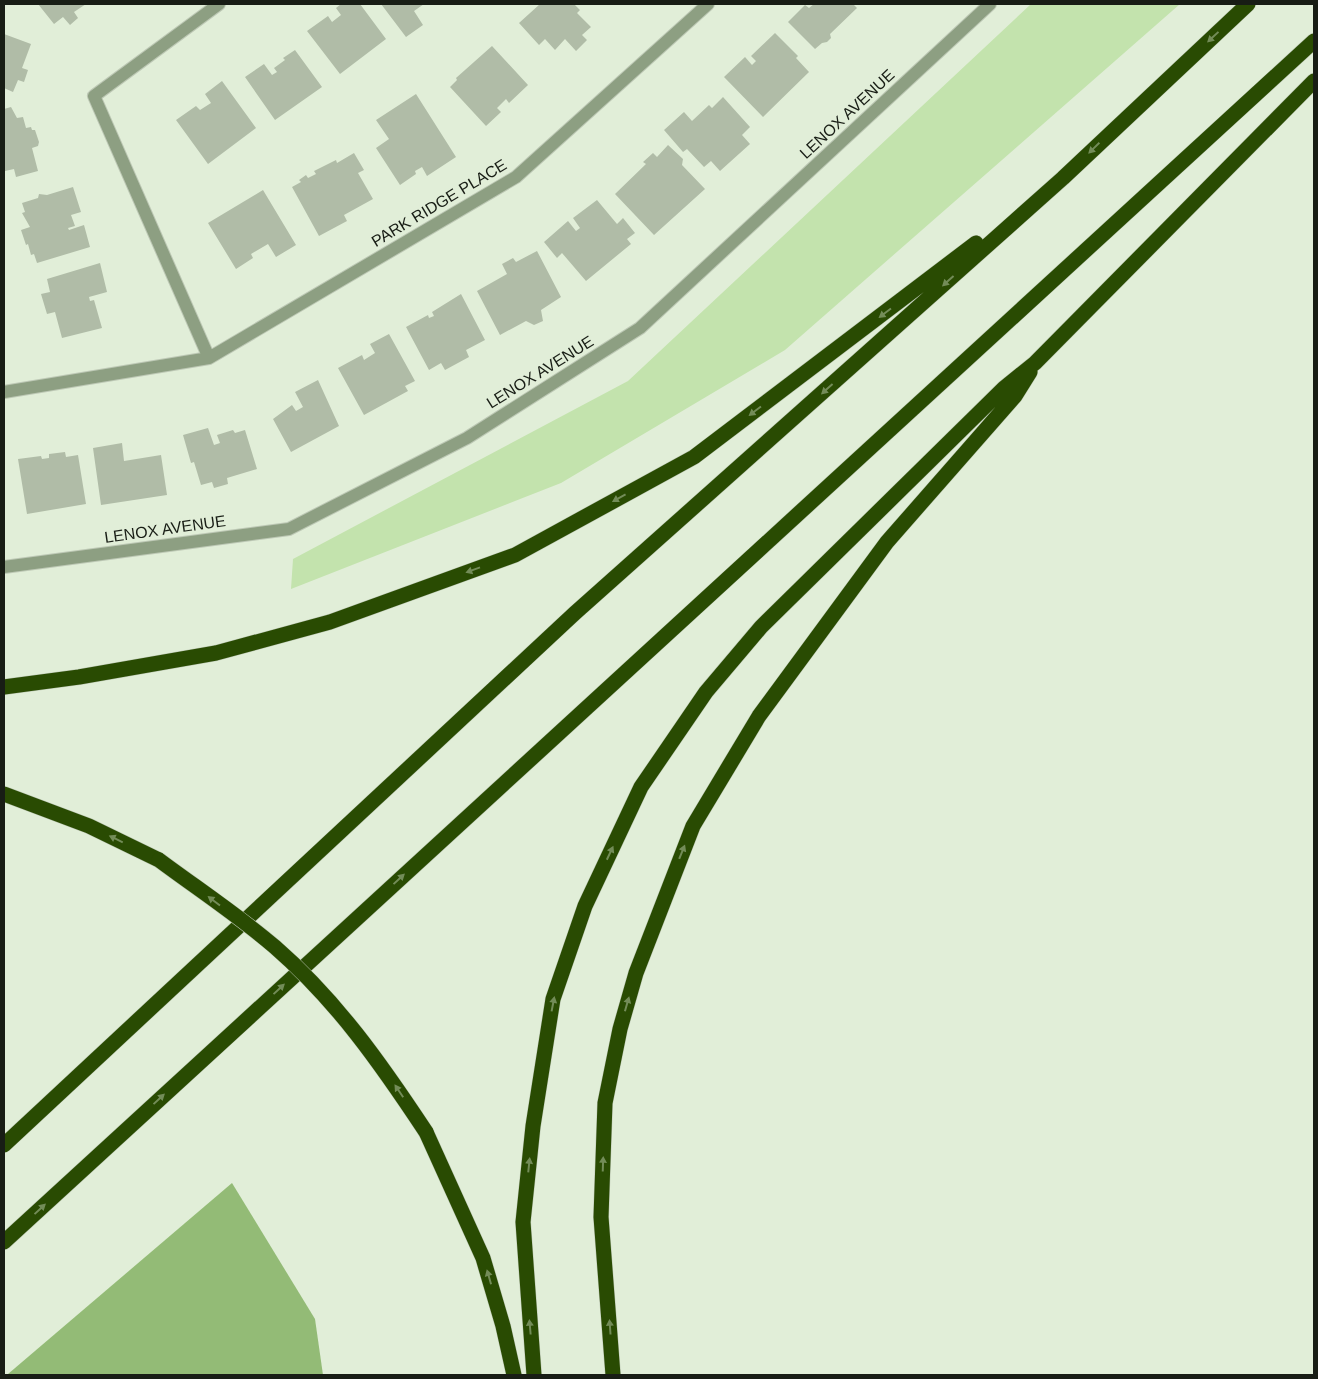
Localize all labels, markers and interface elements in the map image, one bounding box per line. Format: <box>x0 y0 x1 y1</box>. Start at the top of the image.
one-way arrow <box>1207 31 1219 43</box>
street label: LENOX AVENUE <box>796 66 898 162</box>
one-way arrow <box>1088 142 1100 154</box>
street label: PARK RIDGE PLACE <box>368 156 510 250</box>
one-way arrow <box>941 275 954 286</box>
one-way arrow <box>879 307 892 318</box>
street label: LENOX AVENUE <box>484 332 596 412</box>
one-way arrow <box>821 383 833 395</box>
one-way arrow <box>749 405 762 416</box>
one-way arrow <box>611 494 626 502</box>
street label: LENOX AVENUE <box>103 512 227 546</box>
one-way arrow <box>466 567 481 574</box>
one-way arrow <box>109 835 123 843</box>
one-way arrow <box>678 844 686 859</box>
one-way arrow <box>607 846 615 860</box>
one-way arrow <box>392 873 404 885</box>
one-way arrow <box>207 896 221 906</box>
one-way arrow <box>272 983 284 995</box>
one-way arrow <box>549 996 557 1012</box>
one-way arrow <box>623 997 631 1012</box>
one-way arrow <box>394 1085 404 1098</box>
one-way arrow <box>153 1093 165 1105</box>
one-way arrow <box>525 1156 533 1172</box>
one-way arrow <box>599 1156 607 1172</box>
one-way arrow <box>33 1203 45 1215</box>
one-way arrow <box>485 1270 493 1285</box>
one-way arrow <box>526 1318 534 1334</box>
one-way arrow <box>605 1318 613 1334</box>

